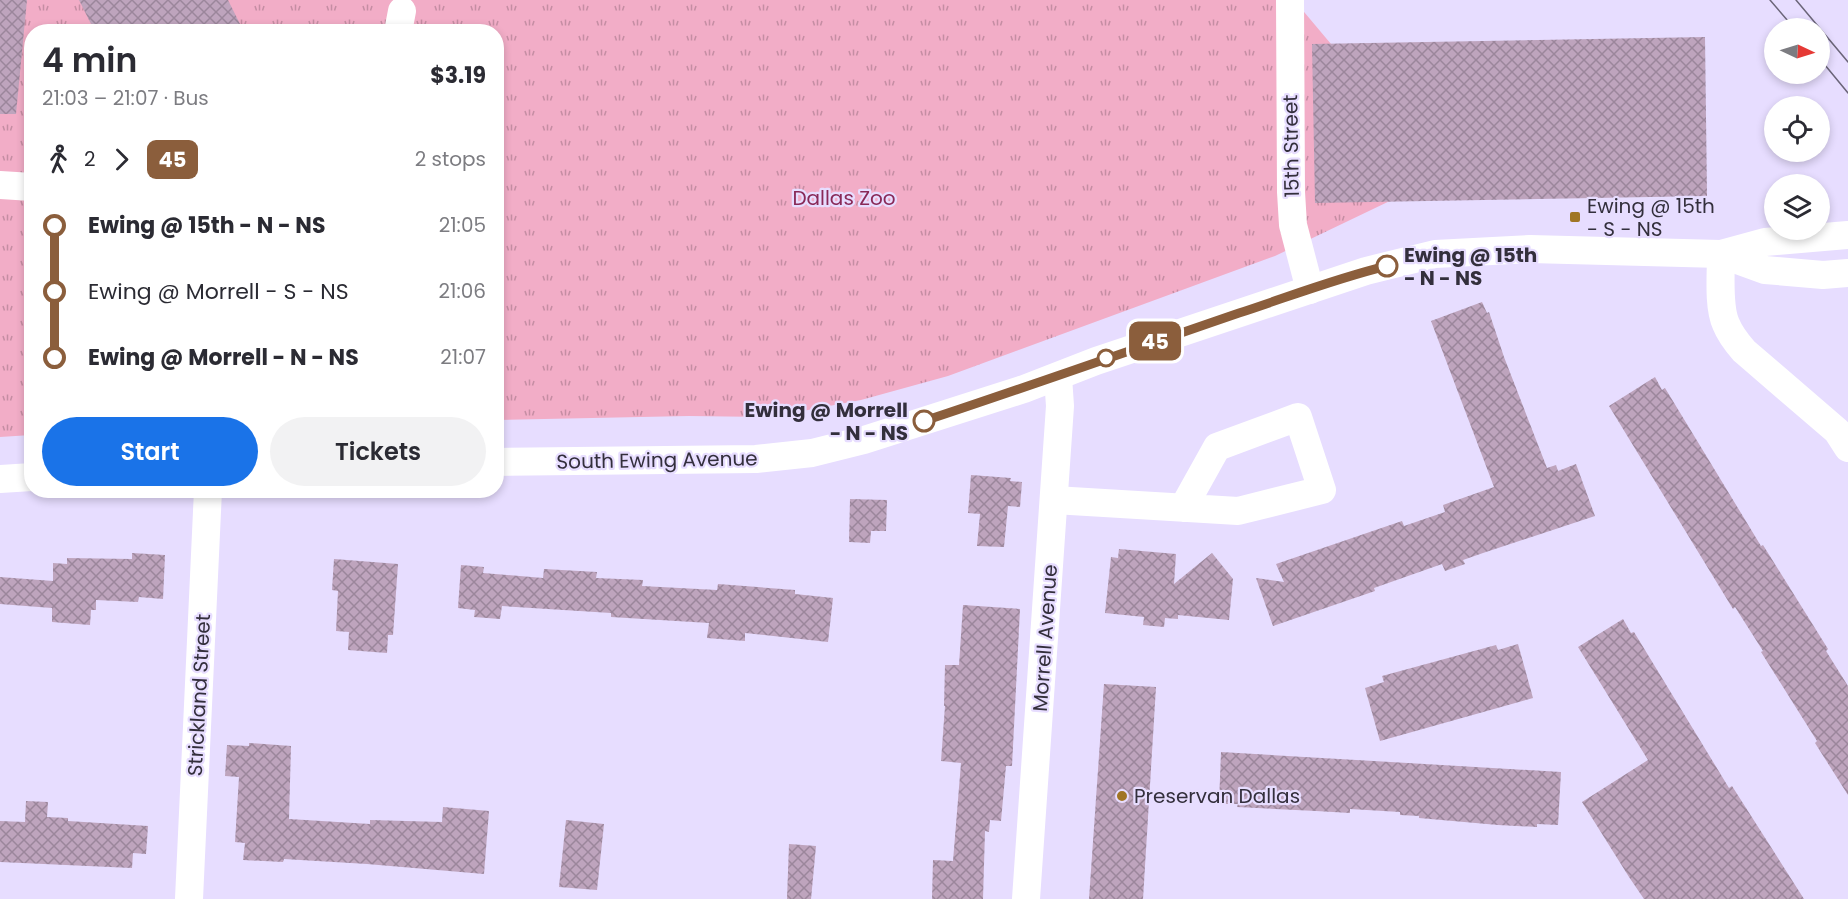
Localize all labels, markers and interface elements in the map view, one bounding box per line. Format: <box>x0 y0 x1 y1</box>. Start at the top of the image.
north arrow <box>1764 18 1830 84</box>
map controls <box>1764 18 1830 240</box>
text: 4 min <box>42 37 137 84</box>
text: $3.19 <box>430 60 486 91</box>
text: 21:03 – 21:07 · Bus <box>42 84 209 112</box>
street label: 15th Street <box>1276 94 1306 198</box>
button: locate <box>1764 96 1830 162</box>
icon: walk <box>42 143 75 176</box>
icon: forward <box>105 143 138 176</box>
text: 2 <box>84 145 96 173</box>
text: 45 <box>159 145 186 174</box>
text: 2 stops <box>415 145 486 173</box>
button: layers <box>1764 174 1830 240</box>
park label: Dallas Zoo <box>792 184 896 212</box>
place label: Ewing @ 15th - S - NS <box>1587 192 1715 243</box>
text: Ewing @ 15th - N - NS <box>88 210 325 241</box>
marker: Ewing @ 15th - S - NS <box>1568 210 1582 224</box>
text: 21:05 <box>439 211 486 239</box>
place label: Ewing @ 15th - N - NS <box>1404 241 1537 292</box>
marker: Ewing @ 15th - N - NS <box>1376 255 1398 277</box>
text: Ewing @ Morrell - S - NS <box>88 276 349 307</box>
text: 21:06 <box>439 277 486 305</box>
line badge: 45 <box>1128 322 1182 360</box>
text: 45 <box>1141 327 1169 356</box>
text: Ewing @ Morrell - N - NS <box>88 342 359 373</box>
text: 21:07 <box>440 343 486 371</box>
unlabelled marker <box>1097 349 1115 367</box>
place label: Ewing @ Morrell - N - NS <box>744 396 908 447</box>
marker: Ewing @ Morrell - N - NS <box>913 410 935 432</box>
button: Start <box>42 417 258 486</box>
button: Tickets <box>270 417 486 486</box>
street label: South Ewing Avenue <box>556 444 758 476</box>
street label: Morrell Avenue <box>1026 563 1064 713</box>
street label: Strickland Street <box>181 613 217 777</box>
place label: Preservan Dallas <box>1134 782 1300 810</box>
marker: Preservan Dallas <box>1115 789 1129 803</box>

